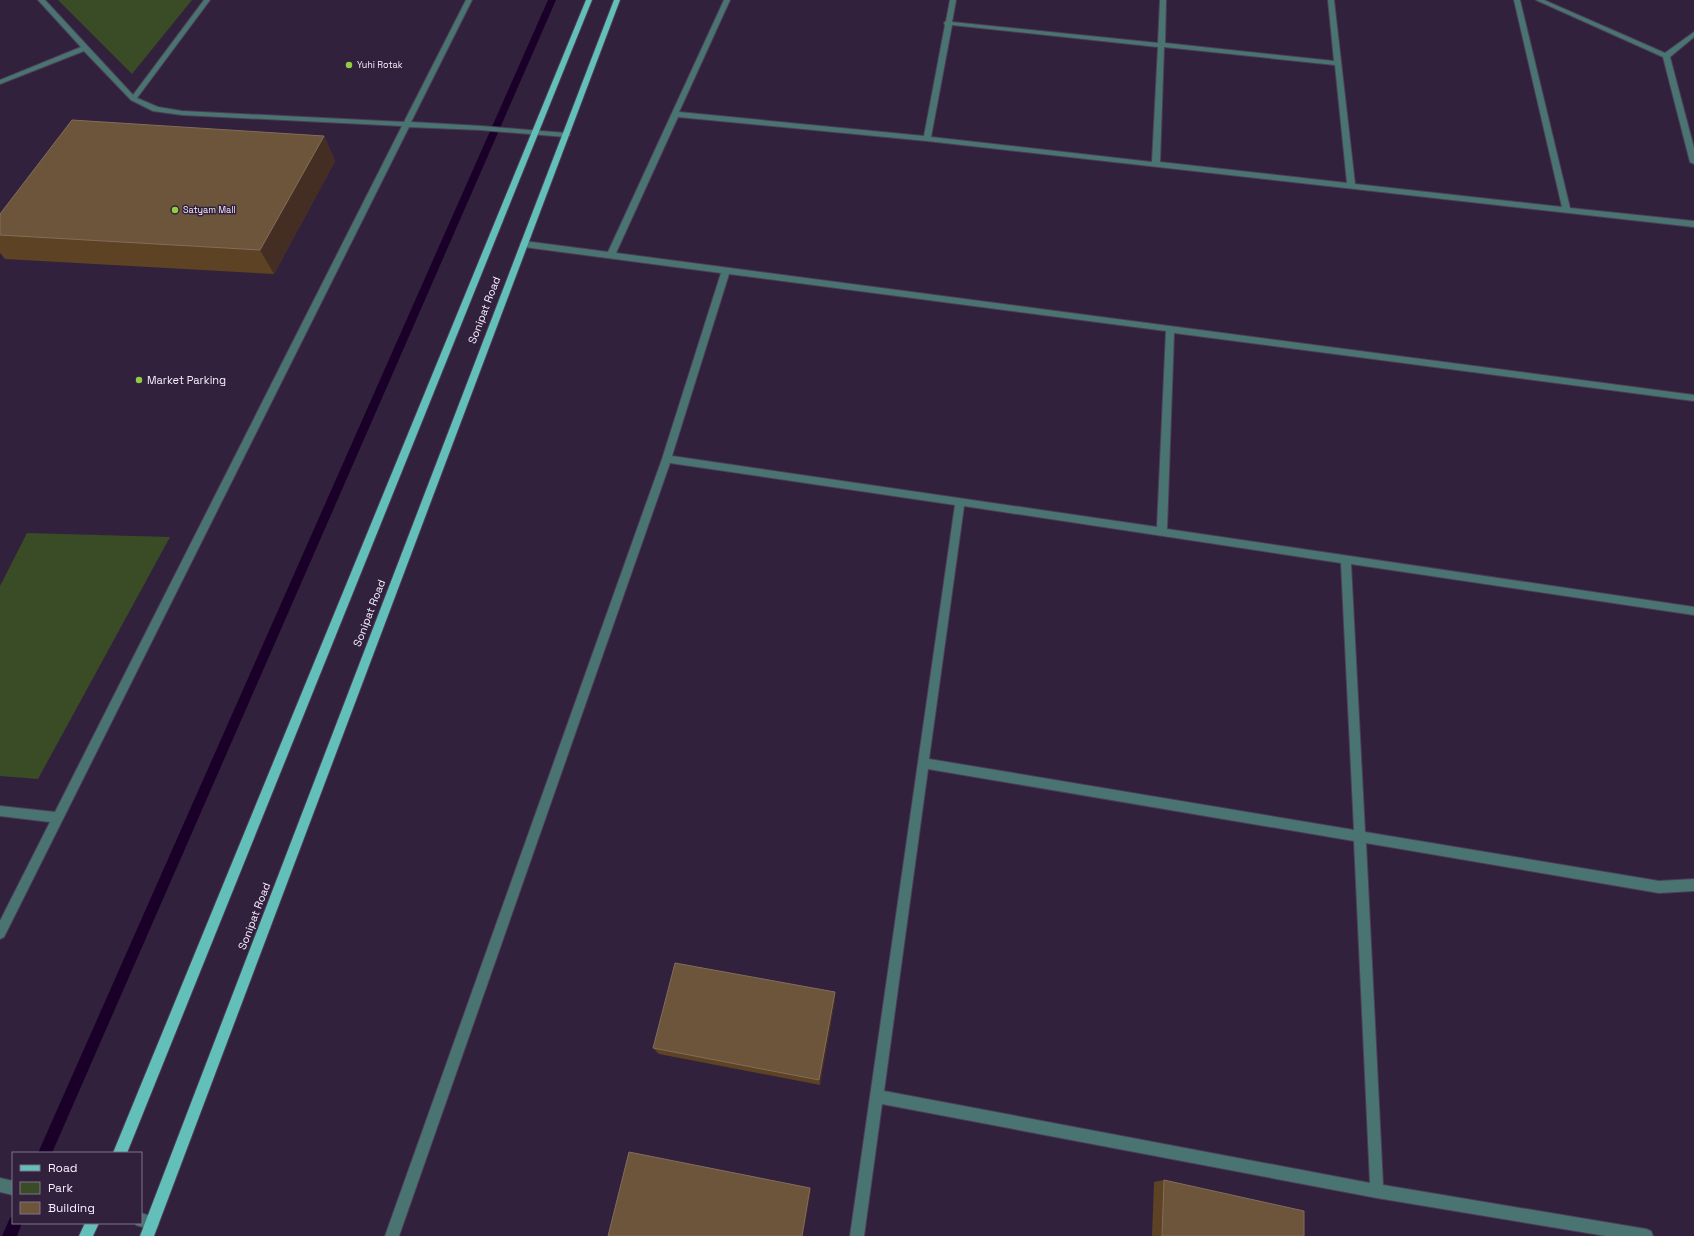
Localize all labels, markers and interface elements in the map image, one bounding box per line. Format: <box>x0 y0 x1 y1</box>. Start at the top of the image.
place label: Yuhi Rotak <box>357 59 403 71</box>
marker: Yuhi Rotak <box>344 60 354 70</box>
place label: Satyam Mall <box>183 204 236 216</box>
marker: Satyam Mall <box>170 205 180 215</box>
street label: Sonipat Road <box>465 274 503 346</box>
place label: Market Parking <box>147 373 226 387</box>
marker: Market Parking <box>134 375 144 385</box>
street label: Sonipat Road <box>350 577 388 649</box>
street label: Sonipat Road <box>235 880 273 952</box>
legend <box>12 1152 142 1224</box>
text: Road <box>48 1160 77 1176</box>
text: Park <box>48 1180 73 1196</box>
text: Building <box>48 1200 95 1216</box>

